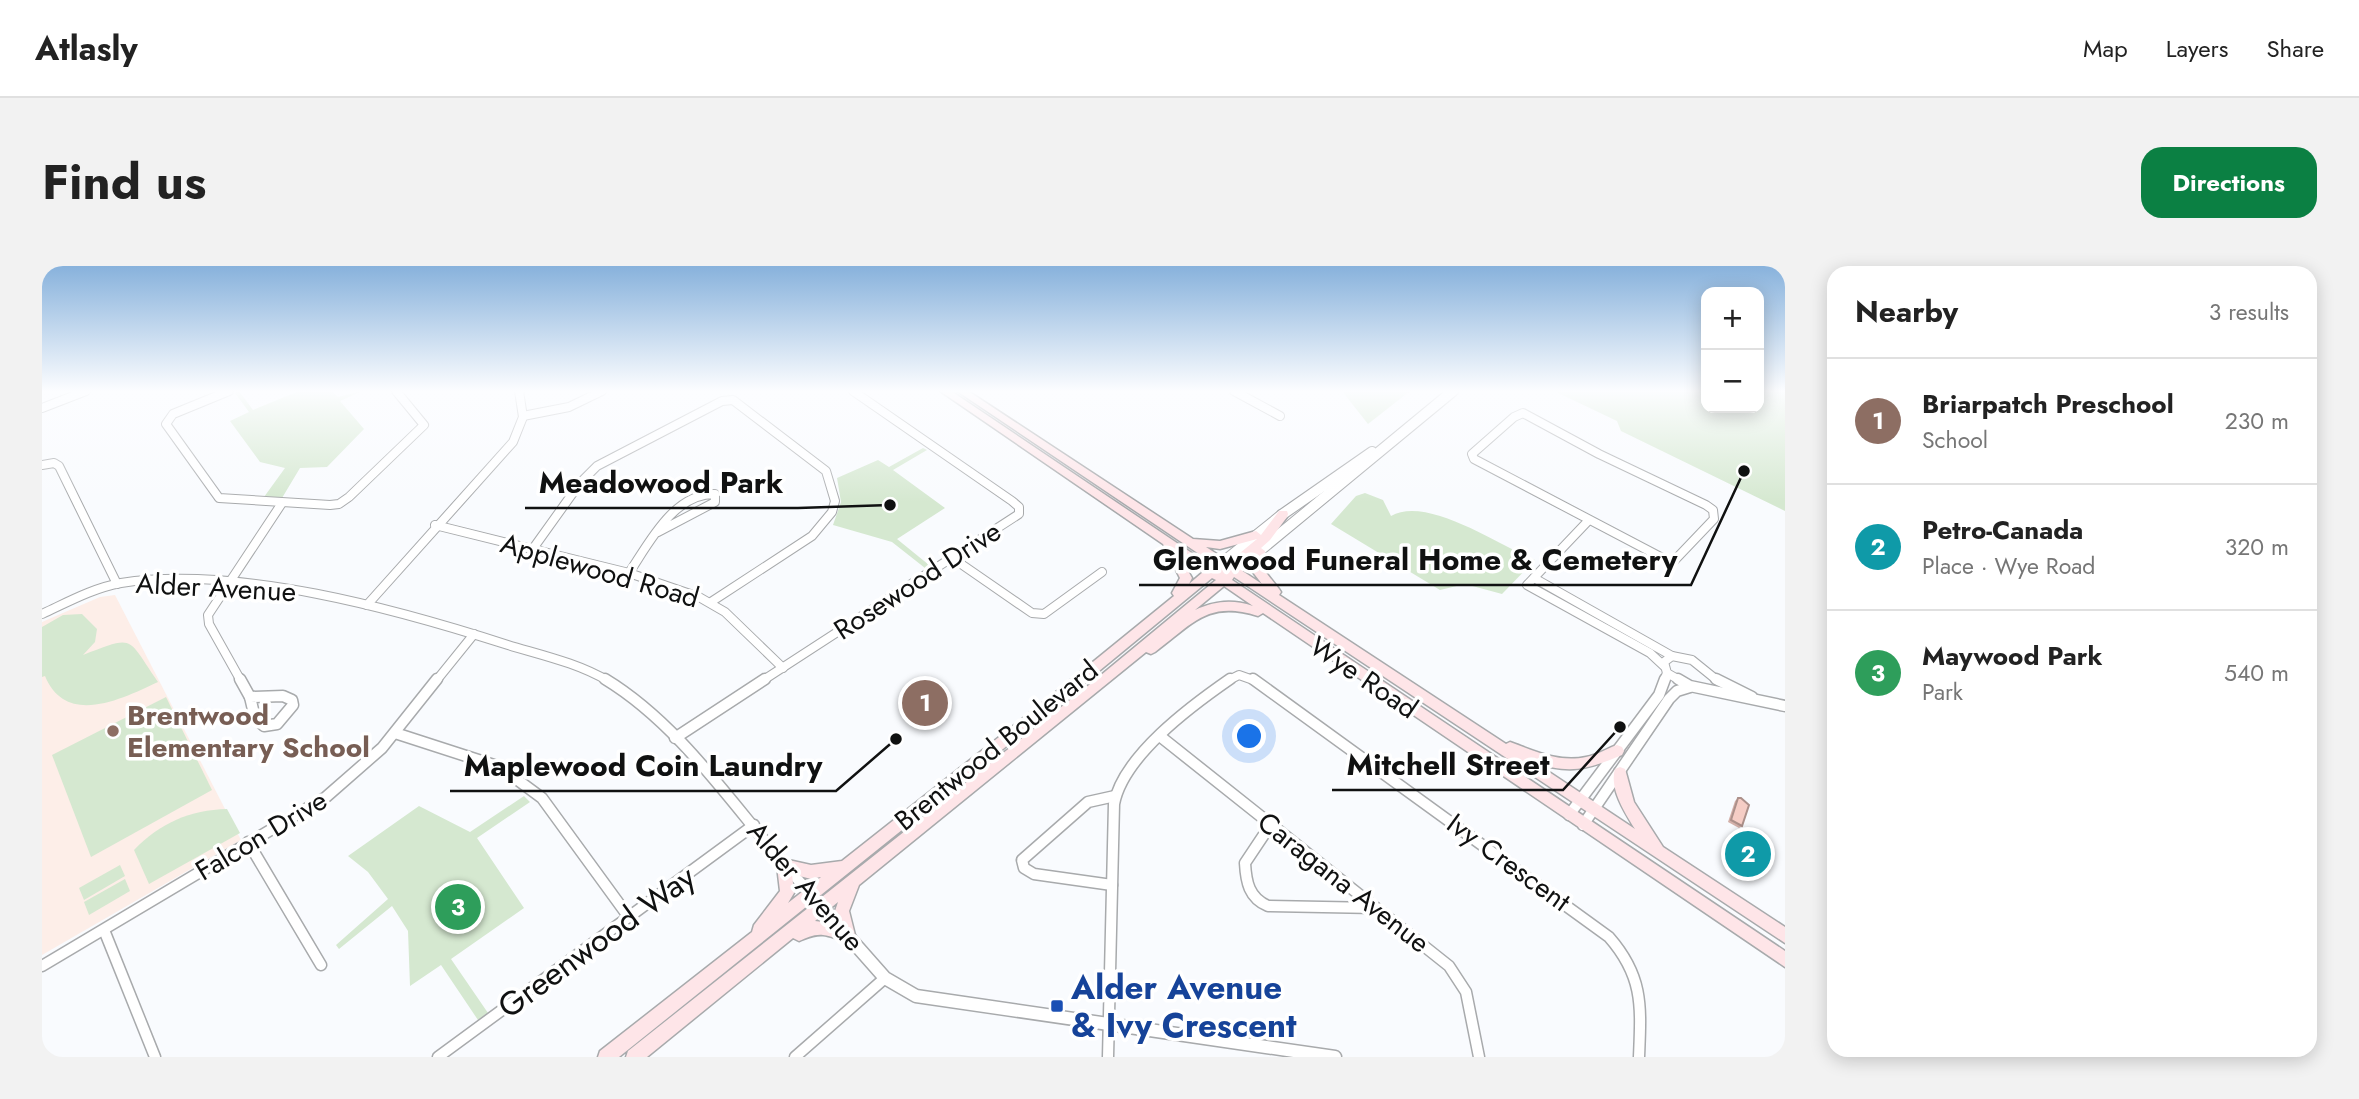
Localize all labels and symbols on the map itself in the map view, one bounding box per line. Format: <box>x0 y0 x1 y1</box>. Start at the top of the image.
callout: Meadowood Park <box>525 457 798 508</box>
text: Meadowood Park <box>539 461 784 504</box>
street label: Rosewood Drive <box>826 511 1009 650</box>
street label: Applewood Road <box>496 523 704 618</box>
callout: Glenwood Funeral Home & Cemetery <box>1139 534 1691 585</box>
text: Glenwood Funeral Home & Cemetery <box>1153 538 1678 581</box>
street label: Alder Avenue <box>135 563 297 612</box>
street label: Wye Road <box>1301 626 1426 729</box>
street label: Brentwood Boulevard <box>886 650 1107 840</box>
pin: 1 <box>902 677 948 729</box>
place label: Brentwood Elementary School <box>127 695 370 768</box>
your location <box>1232 719 1266 753</box>
marker: Brentwood Elementary School <box>105 723 121 739</box>
callout: Mitchell Street <box>1332 739 1563 790</box>
callout: Maplewood Coin Laundry <box>450 740 836 791</box>
text: Mitchell Street <box>1347 743 1550 786</box>
text: Maplewood Coin Laundry <box>464 744 823 787</box>
street label: Falcon Drive <box>188 780 335 891</box>
street label: Caragana Avenue <box>1249 802 1439 963</box>
street label: Ivy Crescent <box>1438 803 1579 921</box>
street label: Alder Avenue <box>737 812 874 960</box>
pin: 2 <box>1725 828 1771 880</box>
street label: Greenwood Way <box>488 853 705 1029</box>
pin: 3 <box>435 881 481 933</box>
place label: Alder Avenue & Ivy Crescent <box>1070 964 1297 1049</box>
marker: Alder Avenue & Ivy Crescent <box>1049 998 1065 1014</box>

